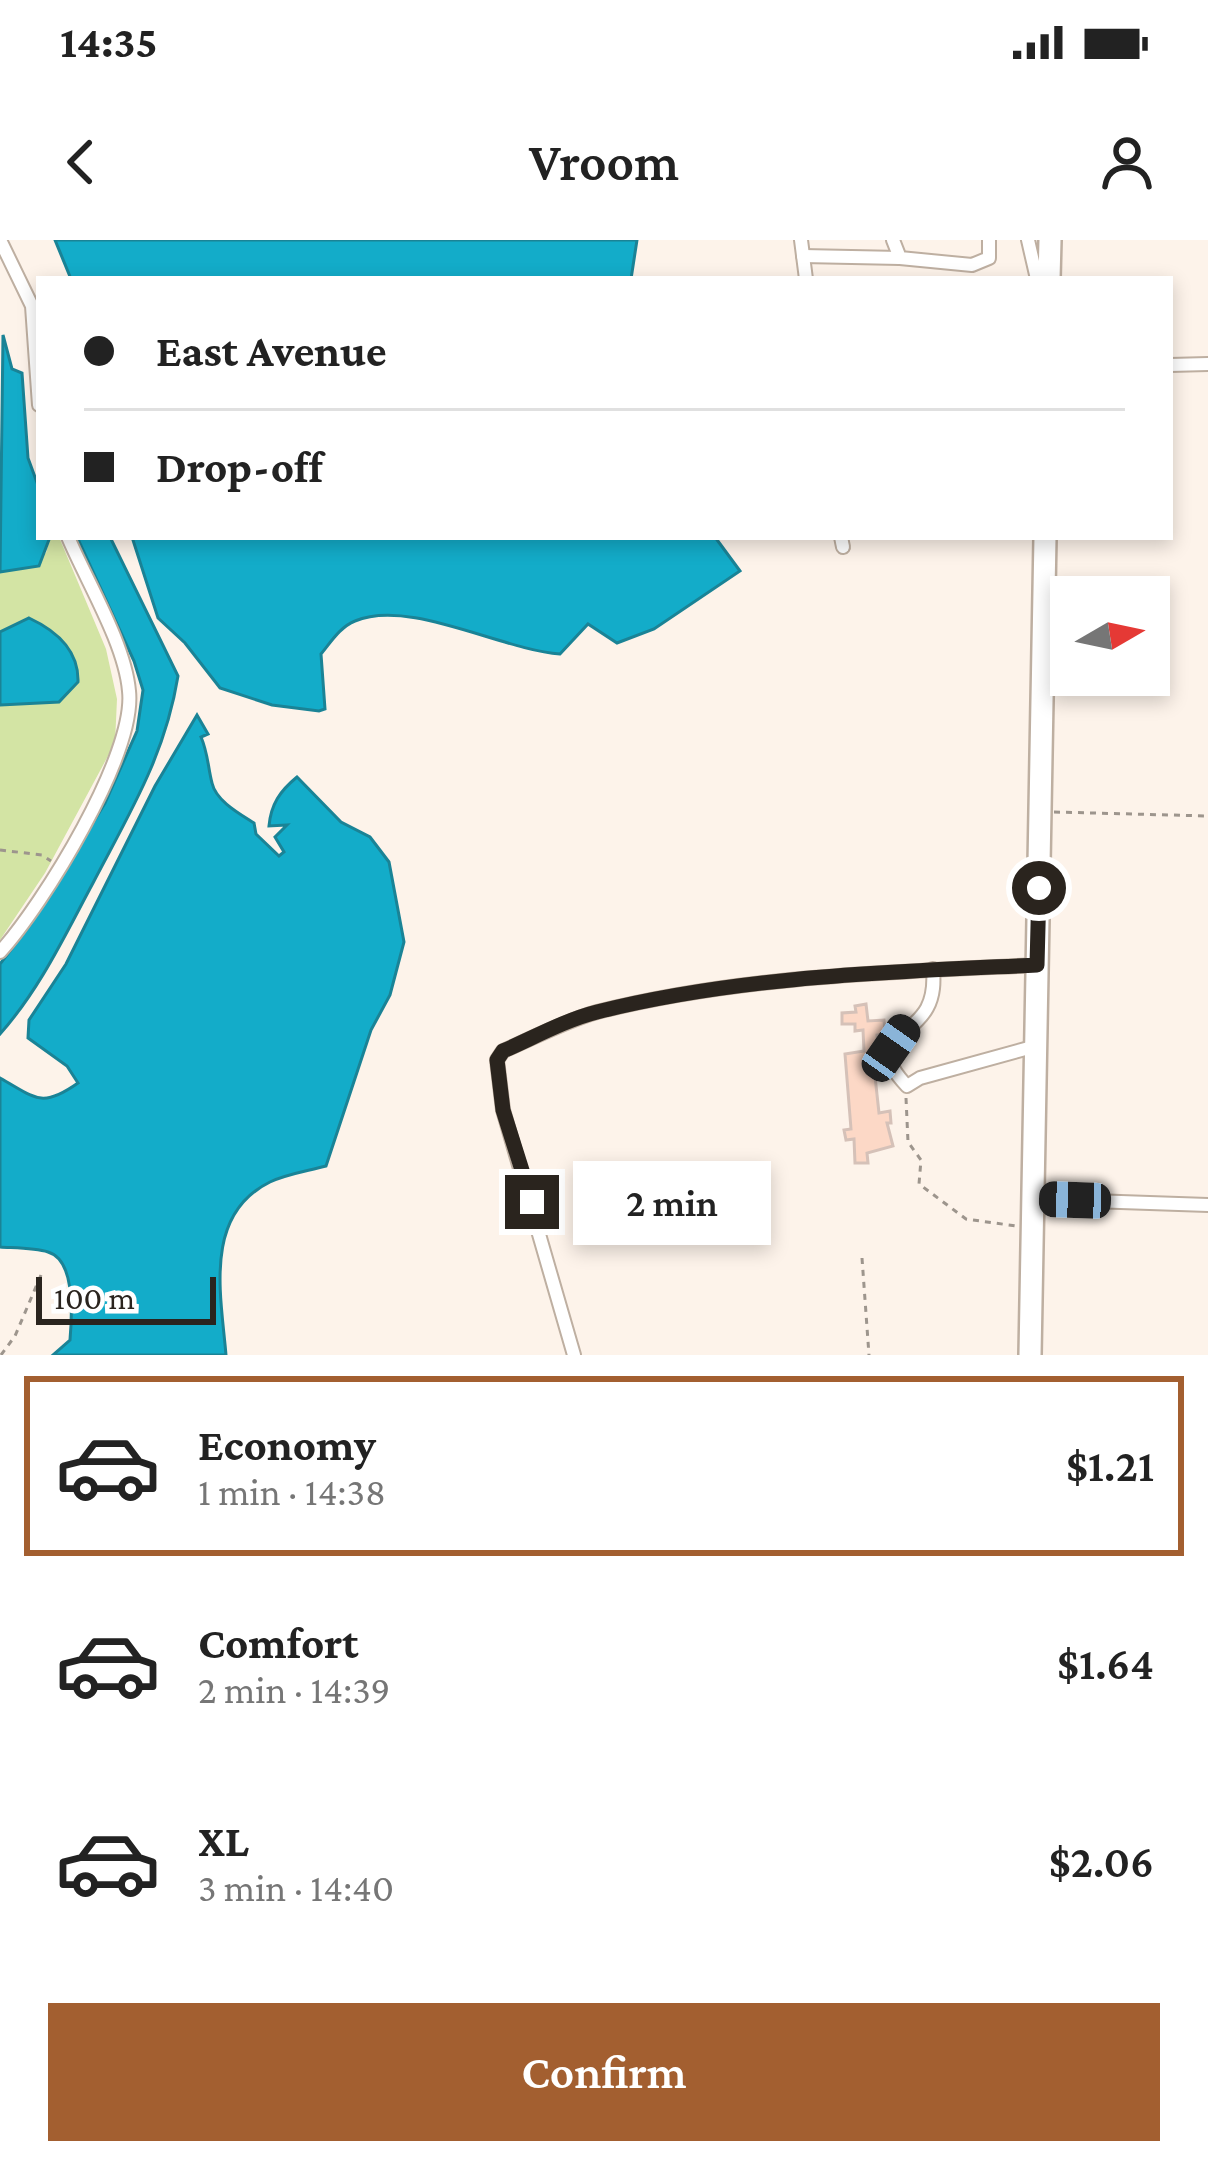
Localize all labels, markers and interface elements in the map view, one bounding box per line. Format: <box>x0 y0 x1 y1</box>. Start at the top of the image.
text: 14:35 <box>60 17 158 67</box>
icon: back <box>48 129 114 195</box>
icon: person <box>1094 129 1160 195</box>
text: Vroom <box>529 132 679 192</box>
text: East Avenue <box>156 326 387 376</box>
text: Drop-off <box>156 442 323 492</box>
north arrow <box>1050 576 1170 696</box>
map controls <box>1050 576 1170 696</box>
route start <box>1012 861 1066 915</box>
car <box>856 1008 926 1088</box>
callout: 2 min <box>574 1160 772 1244</box>
route end <box>505 1175 559 1229</box>
text: 2 min <box>626 1181 718 1224</box>
car <box>1038 1181 1112 1219</box>
scale bar <box>36 1271 216 1324</box>
text: 100 m <box>54 1279 135 1316</box>
icon: car <box>54 1412 162 1520</box>
text: Economy <box>198 1420 376 1470</box>
text: $1.21 <box>1066 1441 1154 1491</box>
text: 1 min · 14:38 <box>198 1470 386 1513</box>
icon: car <box>54 1610 162 1718</box>
text: Comfort <box>198 1618 359 1668</box>
text: $1.64 <box>1057 1639 1154 1689</box>
text: 2 min · 14:39 <box>198 1668 390 1711</box>
icon: car <box>54 1808 162 1916</box>
text: XL <box>198 1816 249 1866</box>
text: $2.06 <box>1049 1837 1154 1887</box>
text: 3 min · 14:40 <box>198 1866 394 1909</box>
button: Confirm <box>48 2003 1160 2141</box>

